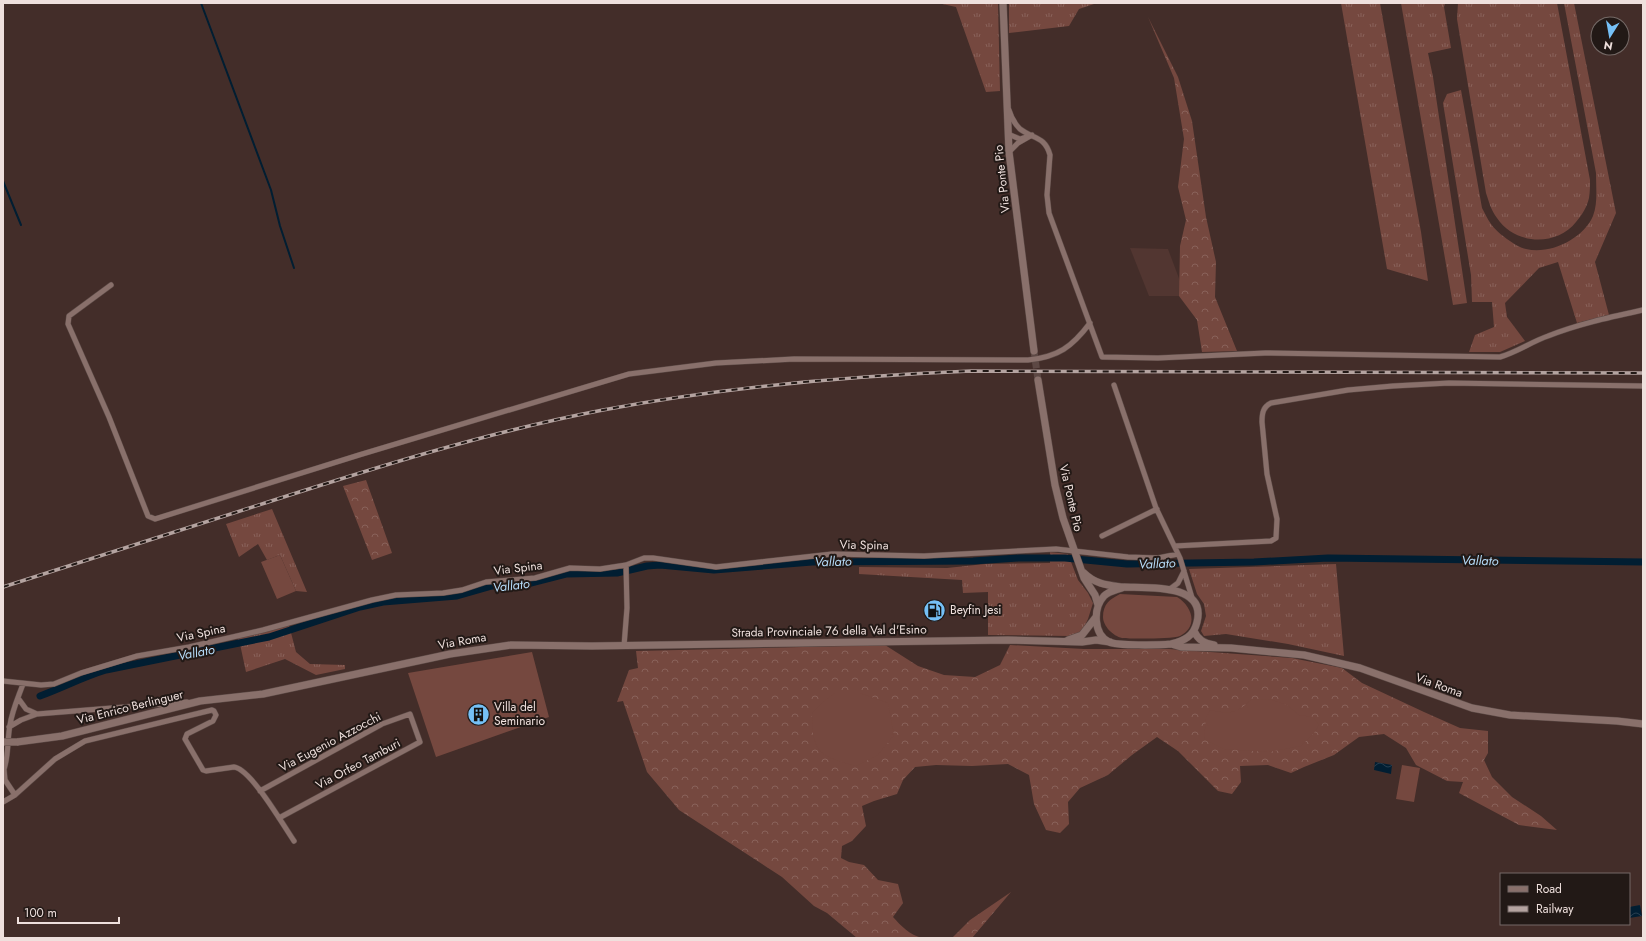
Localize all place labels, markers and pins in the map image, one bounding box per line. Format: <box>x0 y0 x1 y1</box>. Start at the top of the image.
fuel station icon: Beyfin Jesi <box>922 597 948 623</box>
place label: Beyfin Jesi <box>950 601 1001 619</box>
place label: Villa del Seminario <box>494 698 546 730</box>
building icon: Villa del Seminario <box>465 701 491 727</box>

